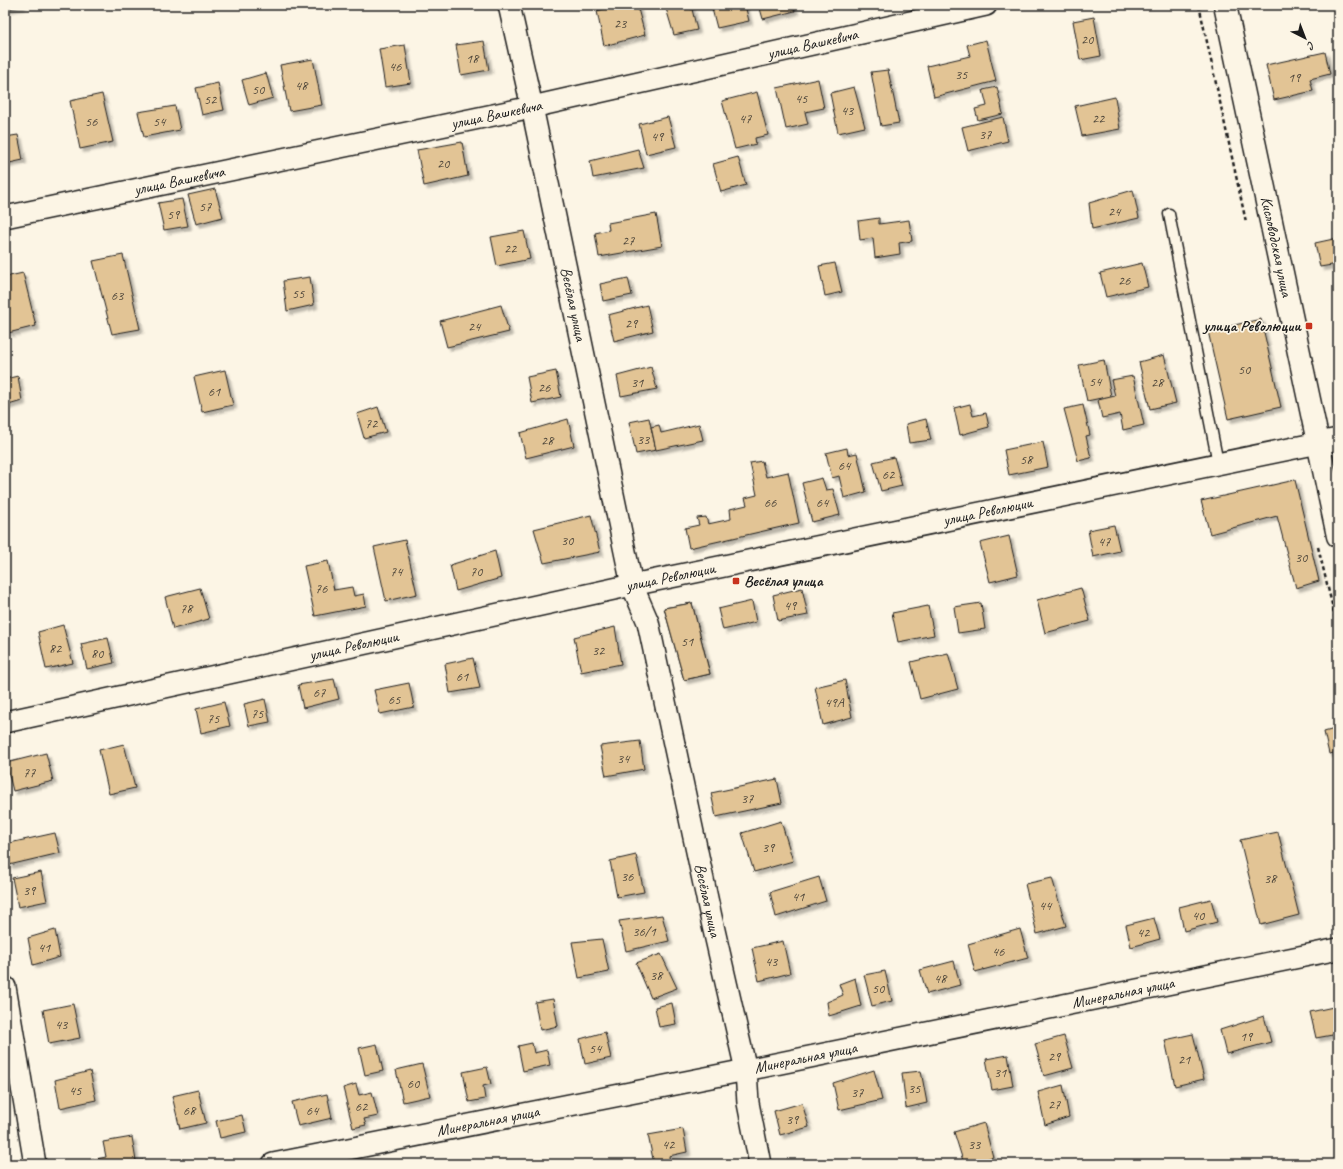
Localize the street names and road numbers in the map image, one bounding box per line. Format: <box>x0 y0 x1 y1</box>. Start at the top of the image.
street label: улица Вашкевича <box>765 24 861 64</box>
street label: улица Вашкевича <box>448 95 545 134</box>
street label: улица Вашкевича <box>131 161 227 200</box>
street label: Кисловодская улица <box>1256 195 1297 300</box>
street label: Весёлая улица <box>556 266 591 344</box>
street label: улица Революции <box>940 492 1035 531</box>
street label: улица Революции <box>623 558 718 596</box>
street label: улица Революции <box>306 626 401 665</box>
street label: Весёлая улица <box>690 862 726 941</box>
street label: Минеральная улица <box>1070 972 1177 1013</box>
street label: Минеральная улица <box>753 1037 860 1078</box>
street label: Минеральная улица <box>435 1101 542 1141</box>

